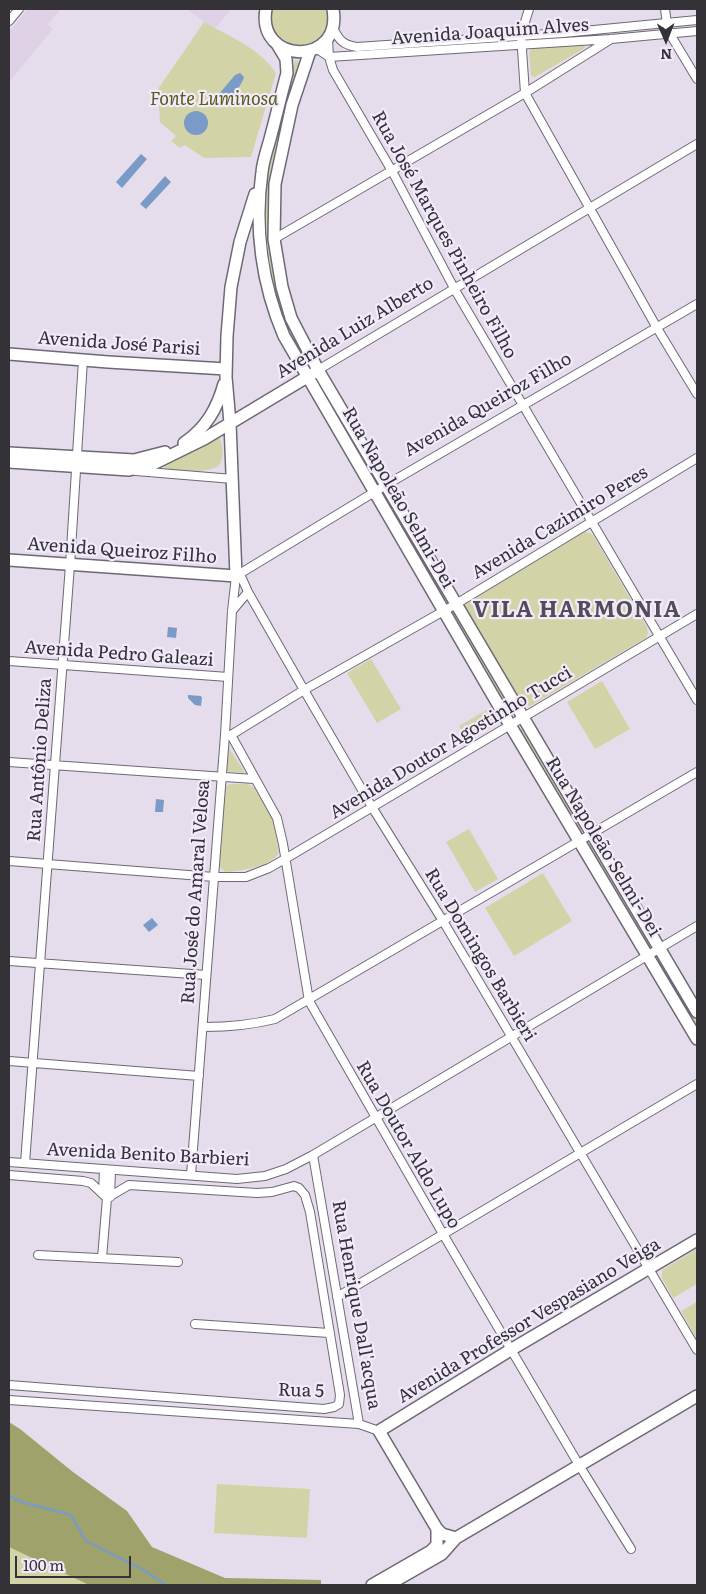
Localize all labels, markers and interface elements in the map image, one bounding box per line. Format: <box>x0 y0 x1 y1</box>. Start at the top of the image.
street label: Avenida Joaquim Alves <box>391 14 589 50</box>
north arrow <box>641 15 691 65</box>
text: N <box>660 45 672 65</box>
park label: Fonte Luminosa <box>150 89 278 111</box>
street label: Rua José Marques Pinheiro Filho <box>367 107 521 363</box>
street label: Avenida Luiz Alberto <box>272 272 438 384</box>
street label: Avenida José Parisi <box>37 328 201 360</box>
street label: Avenida Queiroz Filho <box>400 348 576 462</box>
street label: Rua Napoleão Selmi-Dei <box>337 404 459 592</box>
street label: Avenida Cazimiro Peres <box>468 462 652 584</box>
street label: Avenida Queiroz Filho <box>26 534 218 568</box>
district label: VILA HARMONIA <box>471 598 683 624</box>
street label: Avenida Pedro Galeazi <box>24 637 214 671</box>
street label: Avenida Doutor Agostinho Tucci <box>326 662 576 824</box>
street label: Rua Antônio Deliza <box>24 677 56 843</box>
street label: Rua Napoleão Selmi-Dei <box>541 753 665 941</box>
street label: Rua José do Amaral Velosa <box>177 779 215 1005</box>
street label: Rua Domingos Barbieri <box>420 864 540 1046</box>
street label: Rua Doutor Aldo Lupo <box>351 1057 465 1233</box>
street label: Avenida Benito Barbieri <box>46 1139 250 1171</box>
street label: Rua Henrique Dall'acqua <box>327 1199 385 1411</box>
street label: Avenida Professor Vespasiano Veiga <box>394 1234 664 1408</box>
street label: Rua 5 <box>278 1379 324 1403</box>
scale bar <box>18 1546 134 1578</box>
text: 100 m <box>23 1553 64 1576</box>

